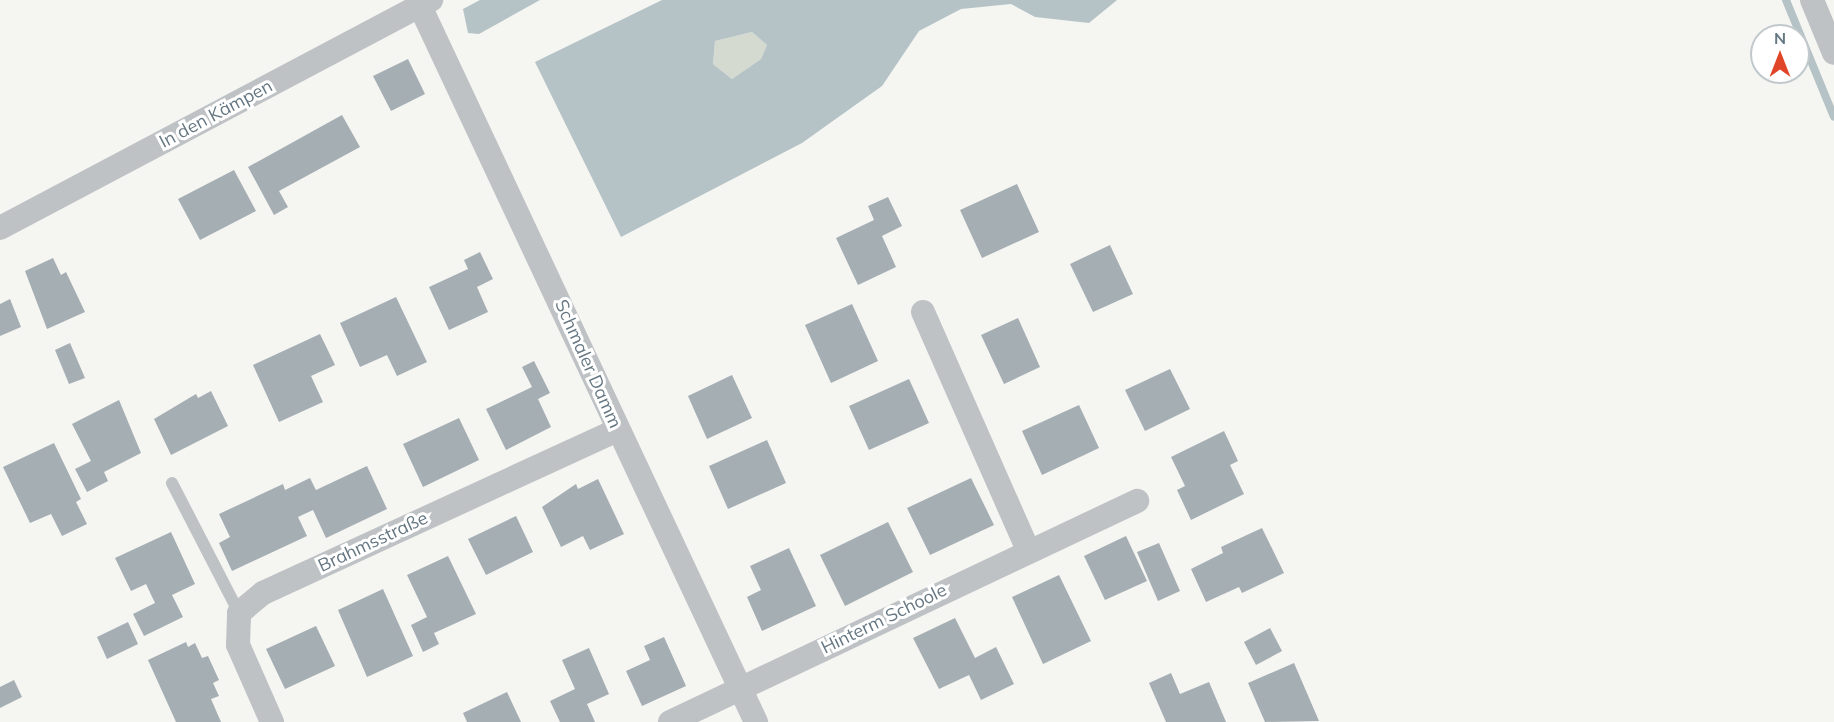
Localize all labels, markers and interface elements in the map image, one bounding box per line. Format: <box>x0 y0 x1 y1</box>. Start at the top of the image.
north arrow <box>1750 24 1810 84</box>
text: N <box>1774 28 1786 48</box>
street label: In den Kämpen <box>156 75 276 153</box>
street label: Schmaler Damm <box>550 296 626 432</box>
street label: Brahmsstraße <box>315 507 431 577</box>
street label: Hinterm Schoole <box>818 579 950 659</box>

